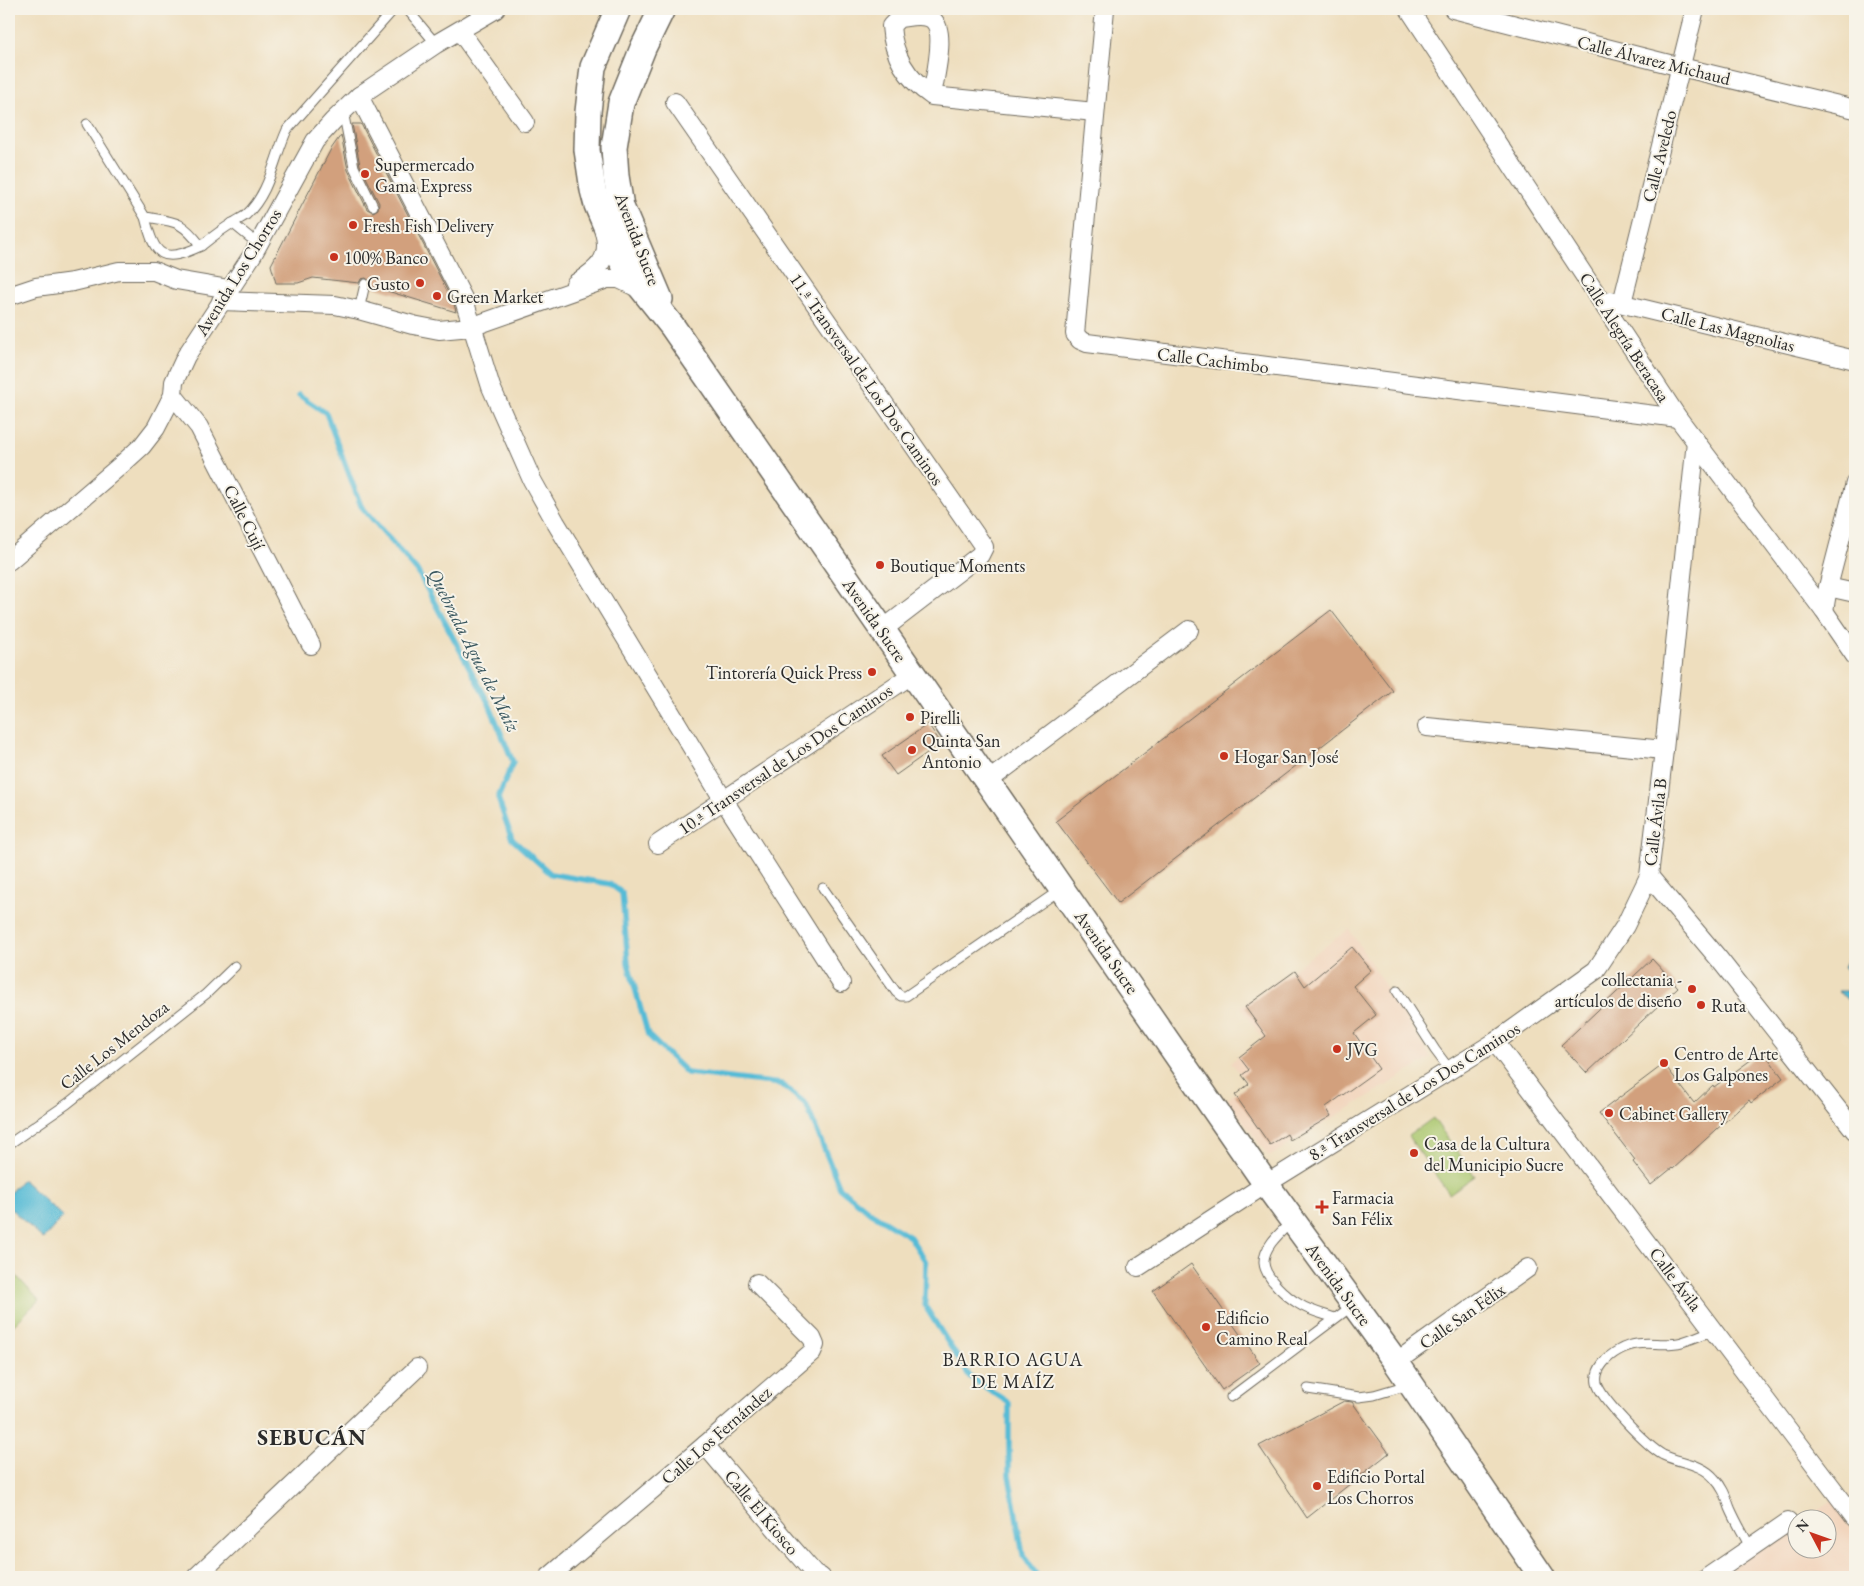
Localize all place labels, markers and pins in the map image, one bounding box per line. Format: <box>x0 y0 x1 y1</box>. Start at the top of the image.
place label: Supermercado Gama Express <box>375 153 475 197</box>
marker: Supermercado Gama Express <box>359 168 371 180</box>
place label: Fresh Fish Delivery <box>363 214 494 237</box>
marker: Fresh Fish Delivery <box>347 219 359 231</box>
place label: 100% Banco <box>344 246 428 269</box>
marker: 100% Banco <box>328 251 340 263</box>
place label: Gusto <box>367 272 410 295</box>
marker: Gusto <box>414 277 426 289</box>
place label: Green Market <box>447 285 544 308</box>
marker: Green Market <box>431 290 443 302</box>
place label: Boutique Moments <box>890 554 1025 577</box>
marker: Boutique Moments <box>874 559 886 571</box>
place label: Tintorería Quick Press <box>706 661 862 684</box>
marker: Tintorería Quick Press <box>866 666 878 678</box>
place label: Pirelli <box>920 706 961 729</box>
marker: Pirelli <box>904 711 916 723</box>
place label: Quinta San Antonio <box>921 729 1001 773</box>
marker: Quinta San Antonio <box>906 744 918 756</box>
place label: Hogar San José <box>1234 745 1339 768</box>
marker: Hogar San José <box>1218 750 1230 762</box>
place label: collectania - artículos de diseño <box>1555 968 1682 1012</box>
marker: collectania - artículos de diseño <box>1686 983 1698 995</box>
place label: Ruta <box>1711 994 1747 1017</box>
marker: Ruta <box>1695 999 1707 1011</box>
place label: JVG <box>1345 1038 1378 1061</box>
place label: Centro de Arte Los Galpones <box>1674 1042 1778 1086</box>
marker: JVG <box>1331 1043 1343 1055</box>
marker: Centro de Arte Los Galpones <box>1658 1057 1670 1069</box>
place label: Cabinet Gallery <box>1619 1102 1728 1125</box>
marker: Cabinet Gallery <box>1603 1107 1615 1119</box>
place label: Casa de la Cultura del Municipio Sucre <box>1424 1132 1564 1176</box>
marker: Casa de la Cultura del Municipio Sucre <box>1408 1147 1420 1159</box>
place label: Farmacia San Félix <box>1332 1186 1395 1230</box>
marker: Farmacia San Félix <box>1316 1201 1328 1213</box>
place label: Edificio Camino Real <box>1216 1306 1308 1350</box>
marker: Edificio Camino Real <box>1200 1321 1212 1333</box>
place label: Edificio Portal Los Chorros <box>1327 1465 1425 1509</box>
marker: Edificio Portal Los Chorros <box>1311 1480 1323 1492</box>

